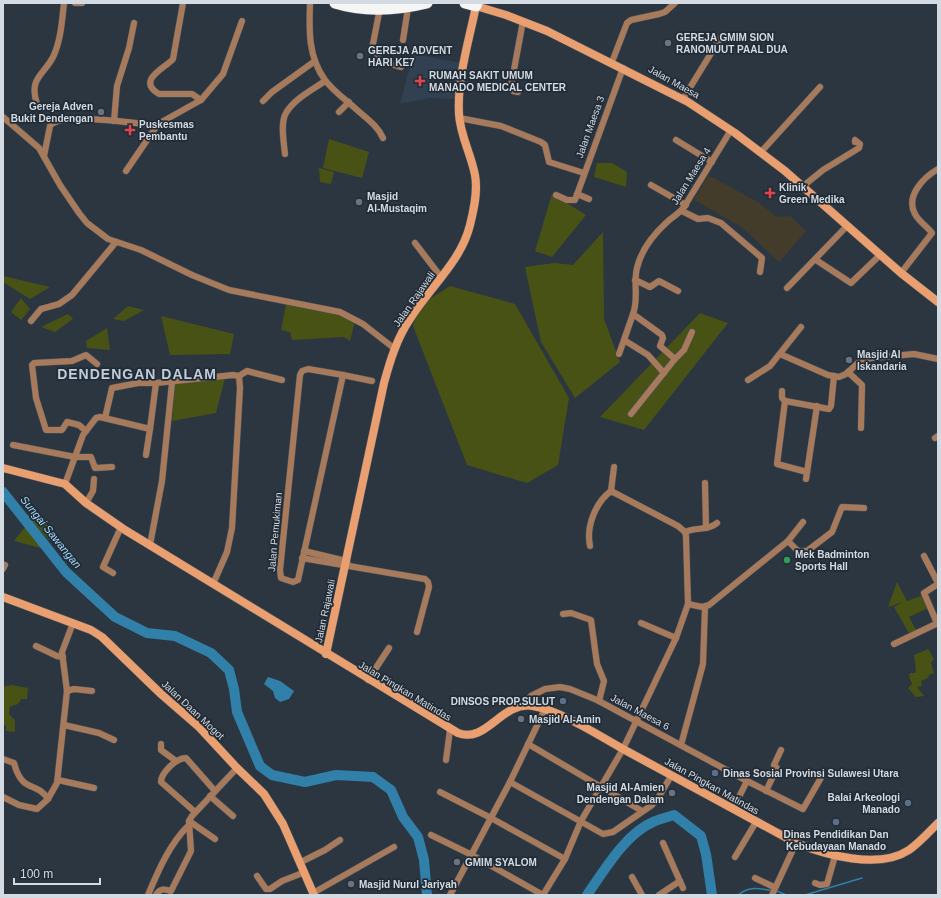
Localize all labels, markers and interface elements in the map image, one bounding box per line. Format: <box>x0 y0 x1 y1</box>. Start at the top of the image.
place label: GEREJA GMIM SION RANOMUUT PAAL DUA <box>676 32 788 55</box>
marker: GEREJA GMIM SION RANOMUUT PAAL DUA <box>663 38 673 48</box>
place label: GEREJA ADVENT HARI KE7 <box>368 45 452 68</box>
marker: GEREJA ADVENT HARI KE7 <box>355 51 365 61</box>
street label: Jalan Maesa <box>647 63 702 101</box>
place label: RUMAH SAKIT UMUM MANADO MEDICAL CENTER <box>429 70 567 93</box>
marker: RUMAH SAKIT UMUM MANADO MEDICAL CENTER <box>414 75 426 87</box>
street label: Jalan Maesa 3 <box>574 94 606 159</box>
place label: Gereja Adven Bukit Dendengan <box>11 101 93 124</box>
marker: Gereja Adven Bukit Dendengan <box>96 107 106 117</box>
place label: Puskesmas Pembantu <box>139 119 194 142</box>
marker: Puskesmas Pembantu <box>124 124 136 136</box>
street label: Jalan Maesa 4 <box>669 145 713 206</box>
place label: Klinik Green Medika <box>779 182 845 205</box>
marker: Klinik Green Medika <box>764 187 776 199</box>
place label: Masjid Al-Mustaqim <box>367 191 427 214</box>
marker: Masjid Al-Mustaqim <box>354 197 364 207</box>
street label: Jalan Rajawali <box>391 269 437 329</box>
place label: Masjid Al Iskandaria <box>857 349 907 372</box>
marker: Masjid Al Iskandaria <box>844 355 854 365</box>
district label: DENDENGAN DALAM <box>57 366 217 382</box>
street label: Jalan Pemukiman <box>266 492 284 572</box>
water label: Sungai Sawangan <box>18 494 84 570</box>
place label: Mek Badminton Sports Hall <box>795 549 869 572</box>
marker: Mek Badminton Sports Hall <box>782 555 792 565</box>
street label: Jalan Rajawali <box>313 578 337 644</box>
street label: Jalan Pingkan Matindas <box>357 659 453 723</box>
street label: Jalan Daan Mogot <box>160 678 227 742</box>
street label: Jalan Maesa 6 <box>609 692 672 732</box>
place label: DINSOS PROP.SULUT <box>451 696 555 707</box>
marker: DINSOS PROP.SULUT <box>558 696 568 706</box>
marker: Masjid Al-Amin <box>516 714 526 724</box>
place label: Masjid Al-Amin <box>529 714 601 725</box>
street label: Jalan Pingkan Matindas <box>663 755 761 817</box>
marker: Dinas Sosial Provinsi Sulawesi Utara <box>710 768 720 778</box>
place label: Dinas Sosial Provinsi Sulawesi Utara <box>723 768 899 779</box>
place label: Masjid Al-Amien Dendengan Dalam <box>577 782 664 805</box>
marker: Masjid Al-Amien Dendengan Dalam <box>667 788 677 798</box>
place label: Balai Arkeologi Manado <box>828 792 900 815</box>
marker: Balai Arkeologi Manado <box>903 798 913 808</box>
marker: Dinas Pendidikan Dan Kebudayaan Manado <box>831 817 841 827</box>
place label: Dinas Pendidikan Dan Kebudayaan Manado <box>783 829 889 852</box>
marker: GMIM SYALOM <box>452 857 462 867</box>
place label: GMIM SYALOM <box>465 857 537 868</box>
scale bar <box>14 860 100 886</box>
text: 100 m <box>20 867 53 881</box>
marker: Masjid Nurul Jariyah <box>346 879 356 889</box>
place label: Masjid Nurul Jariyah <box>359 879 457 890</box>

